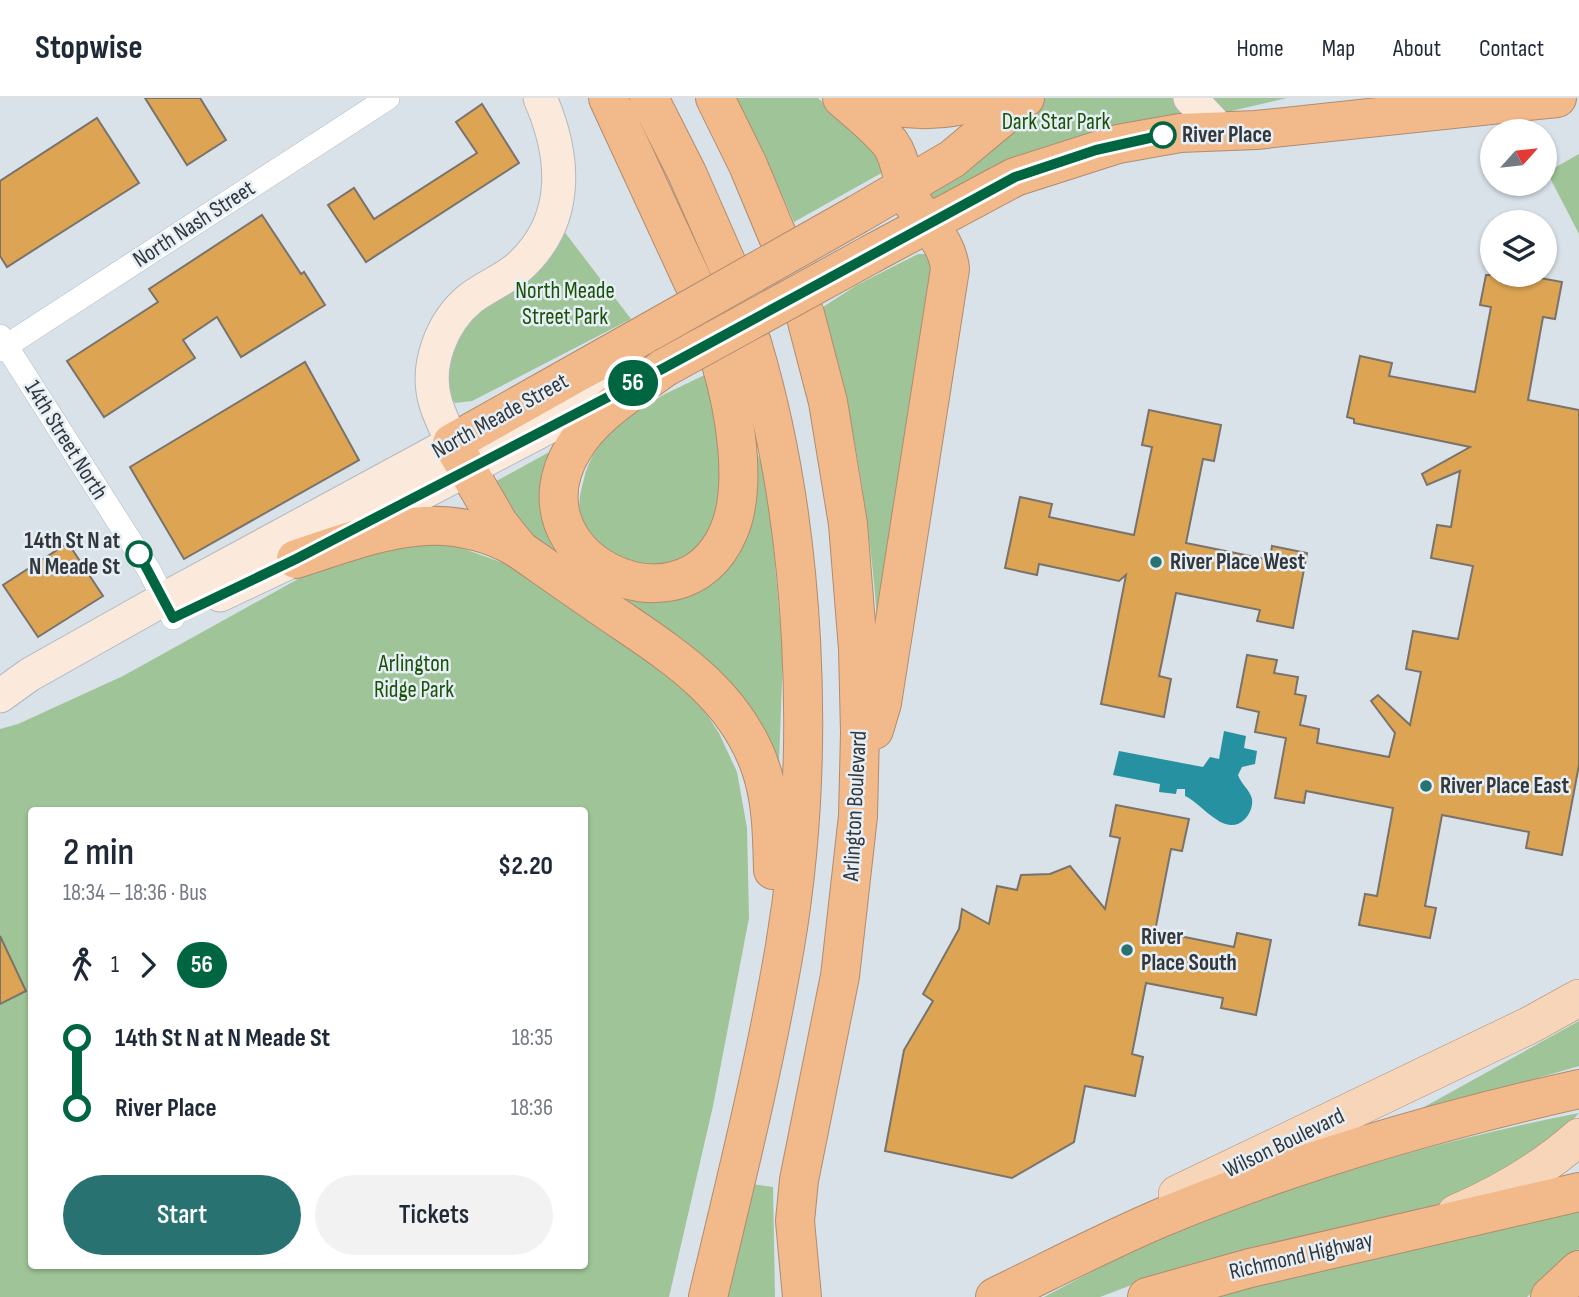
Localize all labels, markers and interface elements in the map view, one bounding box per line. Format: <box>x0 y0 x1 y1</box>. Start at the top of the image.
text: Stopwise <box>35 28 143 68</box>
text: Home <box>1236 34 1284 63</box>
text: Map <box>1322 34 1355 63</box>
text: About <box>1393 34 1441 63</box>
text: Contact <box>1479 34 1544 63</box>
park label: Dark Star Park <box>1002 108 1110 136</box>
north arrow <box>1480 119 1558 196</box>
map controls <box>1480 119 1557 287</box>
place label: River Place <box>1182 121 1272 149</box>
marker: River Place <box>1150 122 1176 148</box>
street label: North Nash Street <box>128 174 260 274</box>
button: layers <box>1480 210 1557 287</box>
park label: North Meade Street Park <box>515 277 615 331</box>
line badge: 56 <box>602 360 664 406</box>
street label: North Meade Street <box>427 367 573 465</box>
text: 56 <box>622 368 644 397</box>
street label: 14th Street North <box>18 375 114 505</box>
place label: 14th St N at N Meade St <box>24 527 120 581</box>
marker: 14th St N at N Meade St <box>126 541 152 567</box>
place label: River Place West <box>1170 548 1306 576</box>
marker: River Place West <box>1148 554 1164 570</box>
park label: Arlington Ridge Park <box>374 650 454 704</box>
street label: Arlington Boulevard <box>837 730 873 883</box>
place label: River Place East <box>1440 772 1569 800</box>
marker: River Place East <box>1418 778 1434 794</box>
text: 2 min <box>63 830 134 875</box>
text: $2.20 <box>498 851 553 882</box>
text: 18:34 – 18:36 · Bus <box>63 879 207 907</box>
place label: River Place South <box>1141 923 1237 977</box>
marker: River Place South <box>1119 942 1135 958</box>
icon: walk <box>63 946 101 984</box>
icon: forward <box>129 946 167 984</box>
text: 56 <box>191 950 213 979</box>
text: 1 <box>111 951 119 979</box>
text: 14th St N at N Meade St <box>115 1023 330 1054</box>
text: 18:35 <box>512 1024 553 1052</box>
text: River Place <box>115 1093 217 1124</box>
text: 18:36 <box>511 1094 553 1122</box>
street label: Wilson Boulevard <box>1219 1102 1349 1184</box>
button: Start <box>63 1175 301 1255</box>
button: Tickets <box>315 1175 553 1255</box>
street label: Richmond Highway <box>1226 1226 1376 1286</box>

